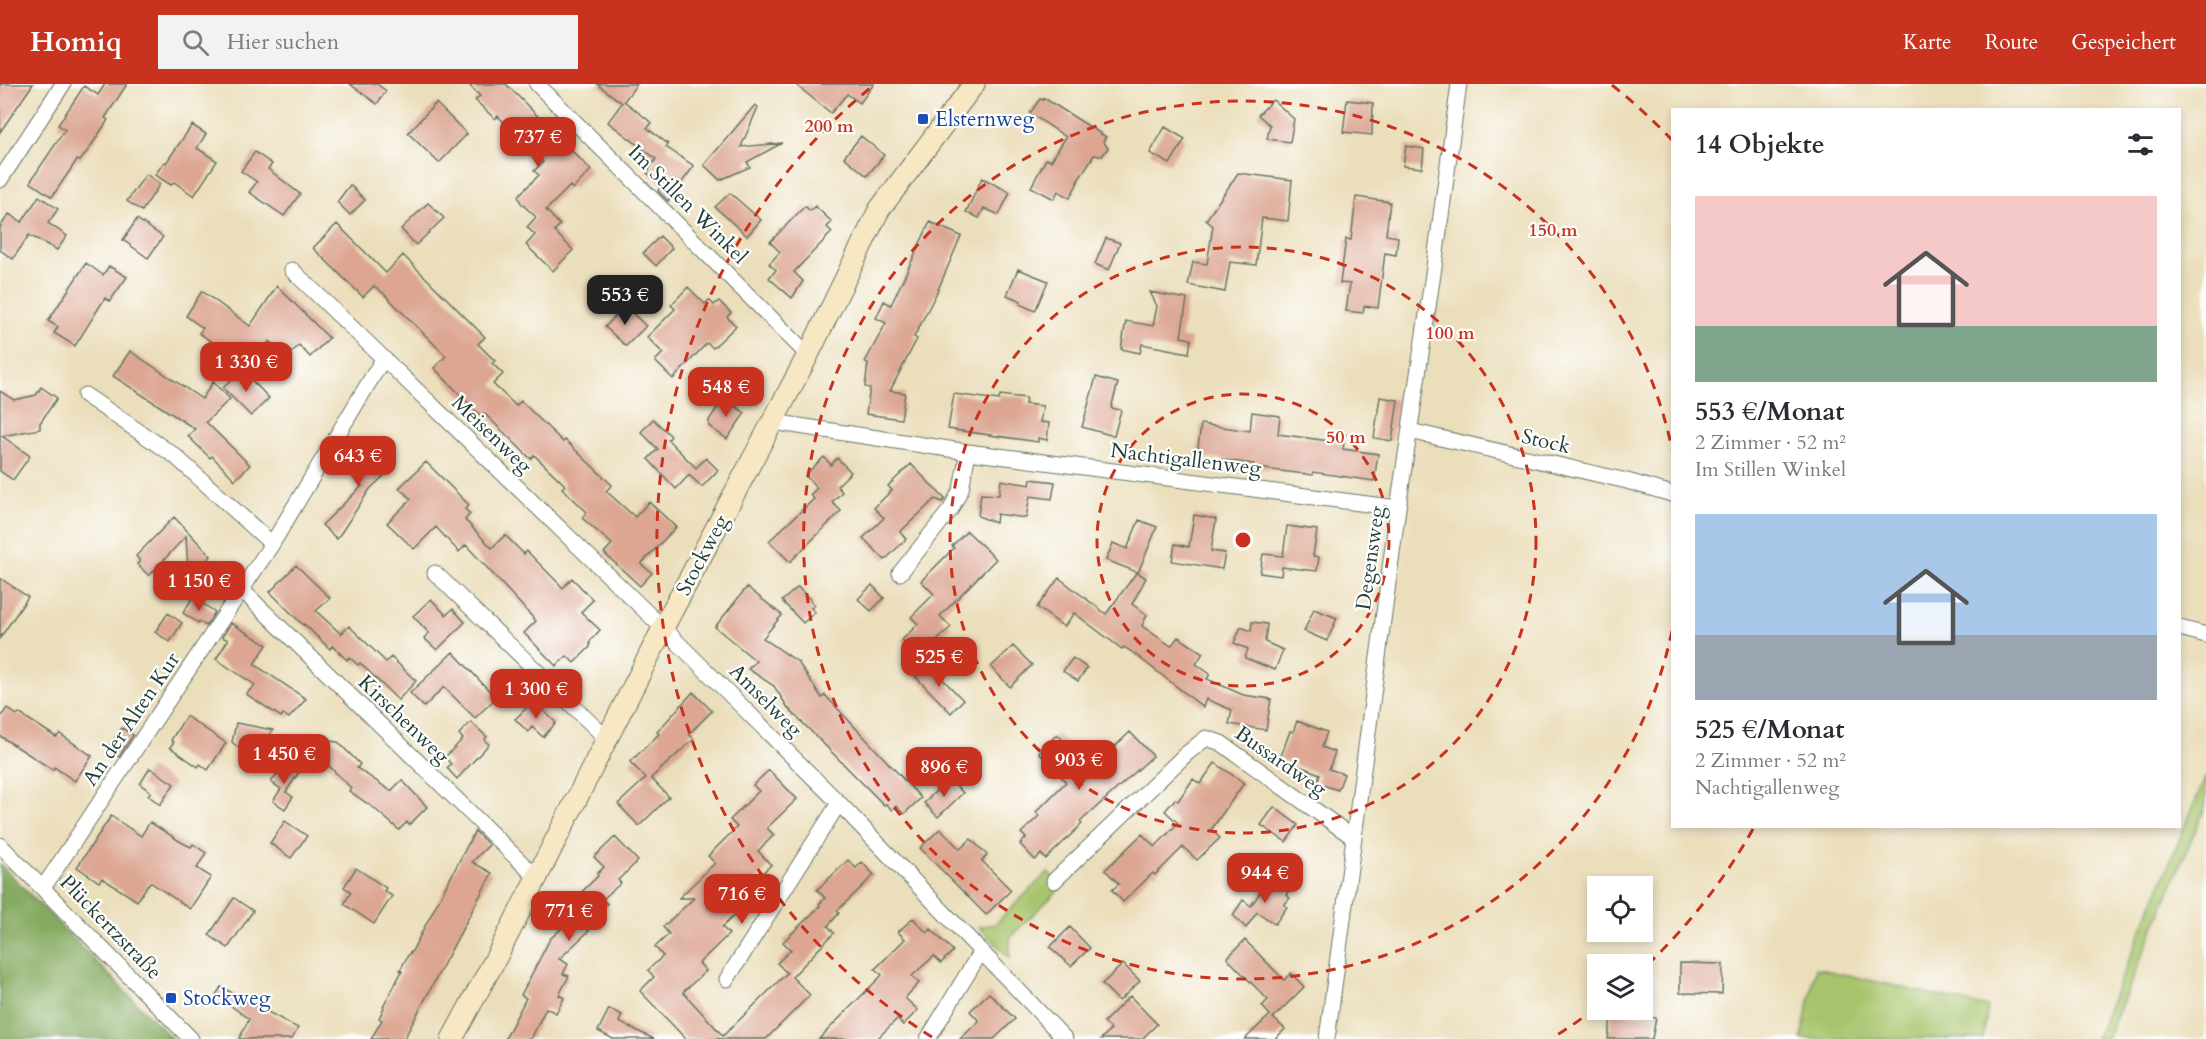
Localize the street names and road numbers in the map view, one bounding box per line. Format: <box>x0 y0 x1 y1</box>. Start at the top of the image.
street label: Im Stillen Winkel <box>621 138 754 271</box>
street label: Meisenweg <box>445 389 539 480</box>
street label: Stock <box>1519 422 1574 461</box>
street label: Nachtigallenweg <box>1109 436 1263 483</box>
street label: Degensweg <box>1349 504 1392 612</box>
street label: Stockweg <box>669 510 736 601</box>
street label: An der Alten Kur <box>76 646 187 792</box>
street label: Amselweg <box>723 657 809 744</box>
street label: Kirschenweg <box>352 668 456 771</box>
street label: Bussardweg <box>1229 719 1333 804</box>
street label: Plückertzstraße <box>53 868 168 986</box>

